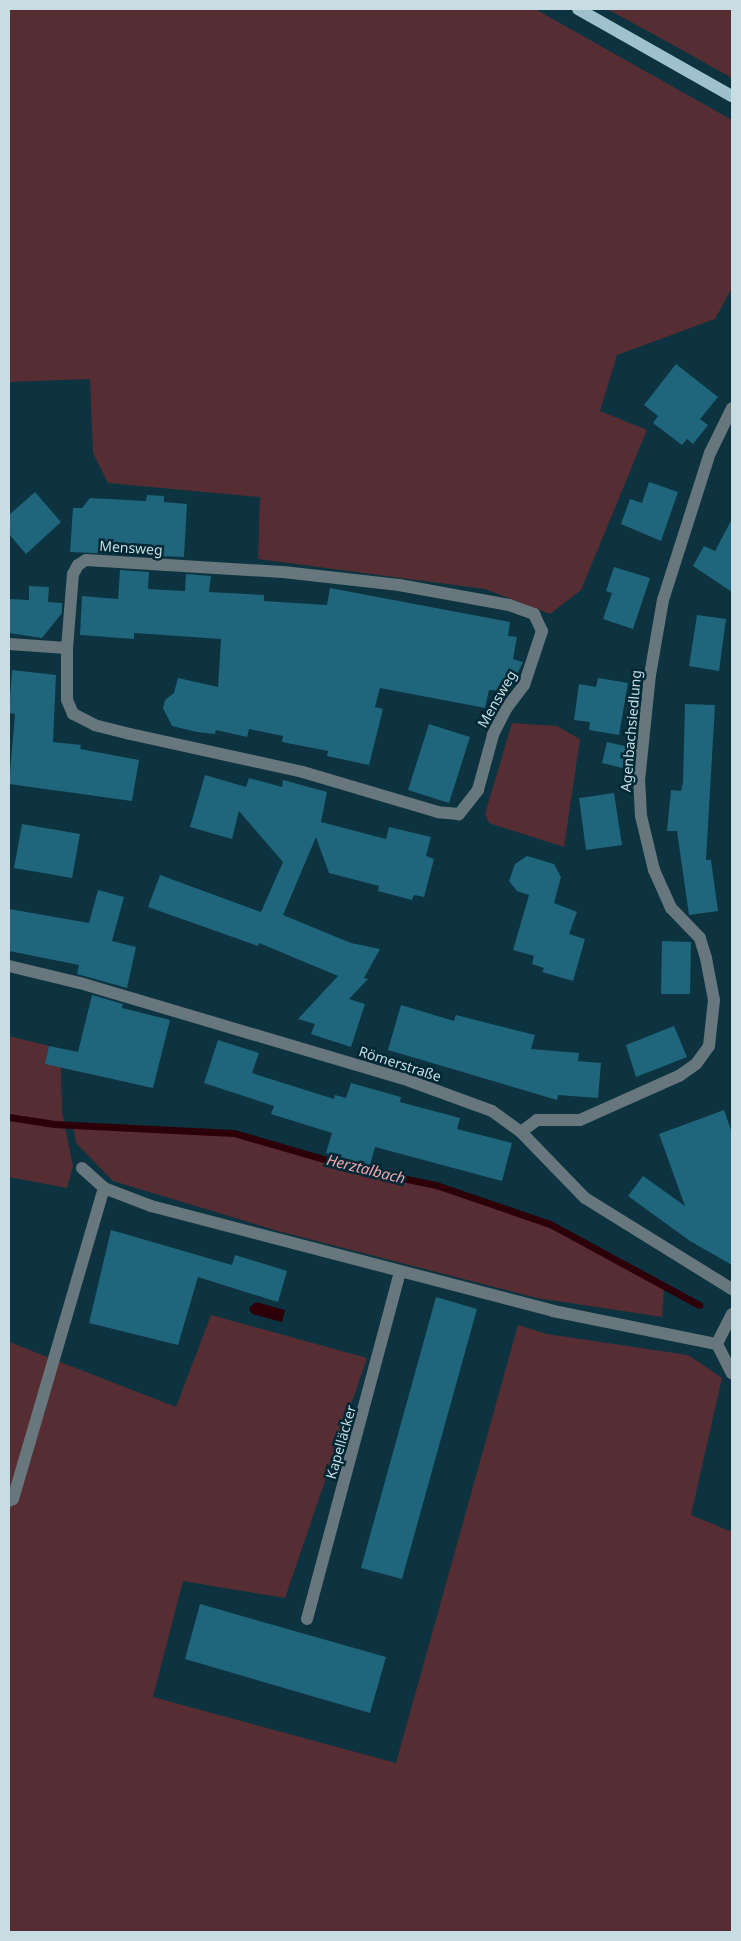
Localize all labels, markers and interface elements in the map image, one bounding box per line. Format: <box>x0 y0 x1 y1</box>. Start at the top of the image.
street label: Mensweg <box>99 537 163 559</box>
street label: Mensweg <box>474 667 520 731</box>
street label: Agenbachsiedlung <box>617 669 645 793</box>
street label: Römerstraße <box>357 1043 443 1085</box>
water label: Herztalbach <box>325 1151 407 1187</box>
street label: Kapelläcker <box>322 1403 360 1481</box>

